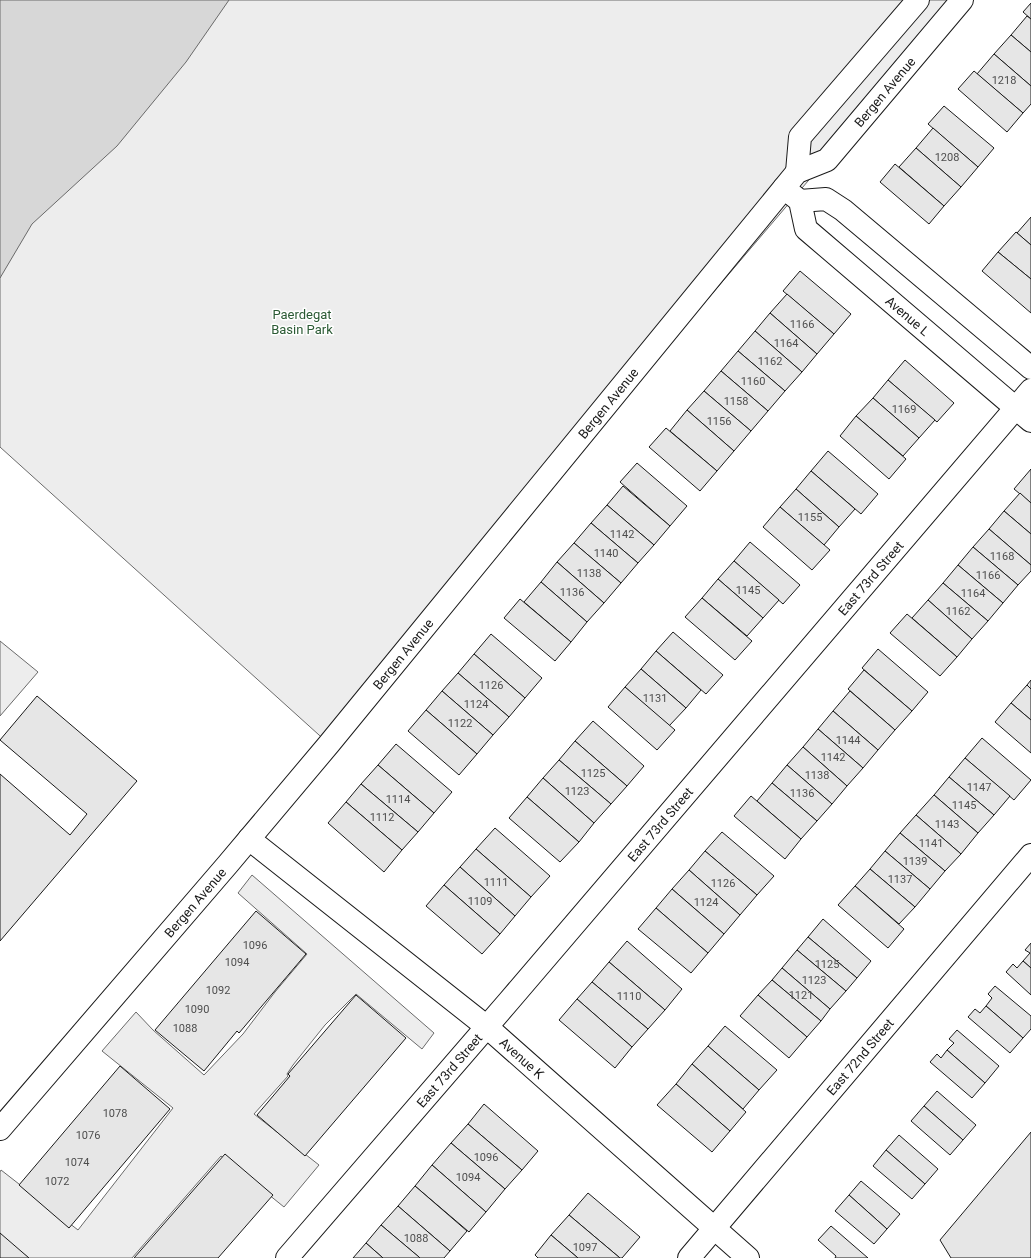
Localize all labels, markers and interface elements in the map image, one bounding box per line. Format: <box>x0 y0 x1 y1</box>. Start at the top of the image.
street label: Bergen Avenue <box>851 54 919 130</box>
house number: 1218 <box>992 74 1016 87</box>
house number: 1208 <box>935 151 959 164</box>
street label: Avenue L <box>882 293 932 339</box>
park label: Paerdegat Basin Park <box>271 307 333 337</box>
house number: 1166 <box>790 318 814 331</box>
house number: 1164 <box>774 337 798 350</box>
house number: 1162 <box>758 355 782 368</box>
street label: Bergen Avenue <box>575 365 642 442</box>
house number: 1160 <box>741 375 765 388</box>
house number: 1158 <box>724 395 748 408</box>
house number: 1169 <box>892 403 916 416</box>
house number: 1156 <box>707 415 731 428</box>
house number: 1155 <box>798 511 822 524</box>
house number: 1142 <box>610 528 634 541</box>
street label: East 73rd Street <box>835 538 907 618</box>
house number: 1140 <box>594 547 618 560</box>
house number: 1168 <box>990 550 1014 563</box>
house number: 1138 <box>577 567 601 580</box>
house number: 1166 <box>976 569 1000 582</box>
house number: 1145 <box>736 584 760 597</box>
house number: 1136 <box>560 586 584 599</box>
house number: 1164 <box>961 587 985 600</box>
house number: 1162 <box>946 605 970 618</box>
street label: Bergen Avenue <box>370 616 436 692</box>
house number: 1126 <box>479 679 503 692</box>
house number: 1131 <box>643 692 667 705</box>
house number: 1124 <box>464 698 488 711</box>
house number: 1122 <box>448 717 472 730</box>
house number: 1144 <box>836 734 860 747</box>
house number: 1142 <box>821 751 845 764</box>
house number: 1125 <box>581 767 605 780</box>
house number: 1138 <box>805 769 829 782</box>
house number: 1147 <box>967 781 991 794</box>
house number: 1123 <box>565 785 589 798</box>
street label: East 73rd Street <box>625 785 696 865</box>
house number: 1136 <box>790 787 814 800</box>
house number: 1114 <box>386 793 410 806</box>
house number: 1145 <box>952 799 976 812</box>
house number: 1112 <box>370 811 394 824</box>
house number: 1143 <box>935 818 959 831</box>
house number: 1141 <box>919 837 943 850</box>
house number: 1139 <box>903 855 927 868</box>
street label: Bergen Avenue <box>161 865 229 940</box>
house number: 1137 <box>888 873 912 886</box>
house number: 1111 <box>484 876 508 889</box>
house number: 1126 <box>711 877 735 890</box>
house number: 1109 <box>468 895 492 908</box>
house number: 1124 <box>694 896 718 909</box>
house number: 1096 <box>243 939 267 952</box>
house number: 1094 <box>225 956 249 969</box>
house number: 1125 <box>815 958 839 971</box>
house number: 1123 <box>802 974 826 987</box>
house number: 1092 <box>206 984 230 997</box>
house number: 1121 <box>789 989 813 1002</box>
house number: 1110 <box>617 990 641 1003</box>
house number: 1090 <box>185 1003 209 1016</box>
street label: East 72nd Street <box>824 1016 897 1098</box>
house number: 1088 <box>173 1022 197 1035</box>
street label: East 73rd Street <box>414 1031 485 1111</box>
street label: Avenue K <box>496 1035 547 1082</box>
house number: 1078 <box>103 1107 127 1120</box>
house number: 1076 <box>76 1129 100 1142</box>
house number: 1096 <box>474 1151 498 1164</box>
house number: 1074 <box>65 1156 89 1169</box>
house number: 1094 <box>456 1171 480 1184</box>
house number: 1072 <box>45 1175 69 1188</box>
house number: 1088 <box>404 1232 428 1245</box>
house number: 1097 <box>573 1241 597 1254</box>

